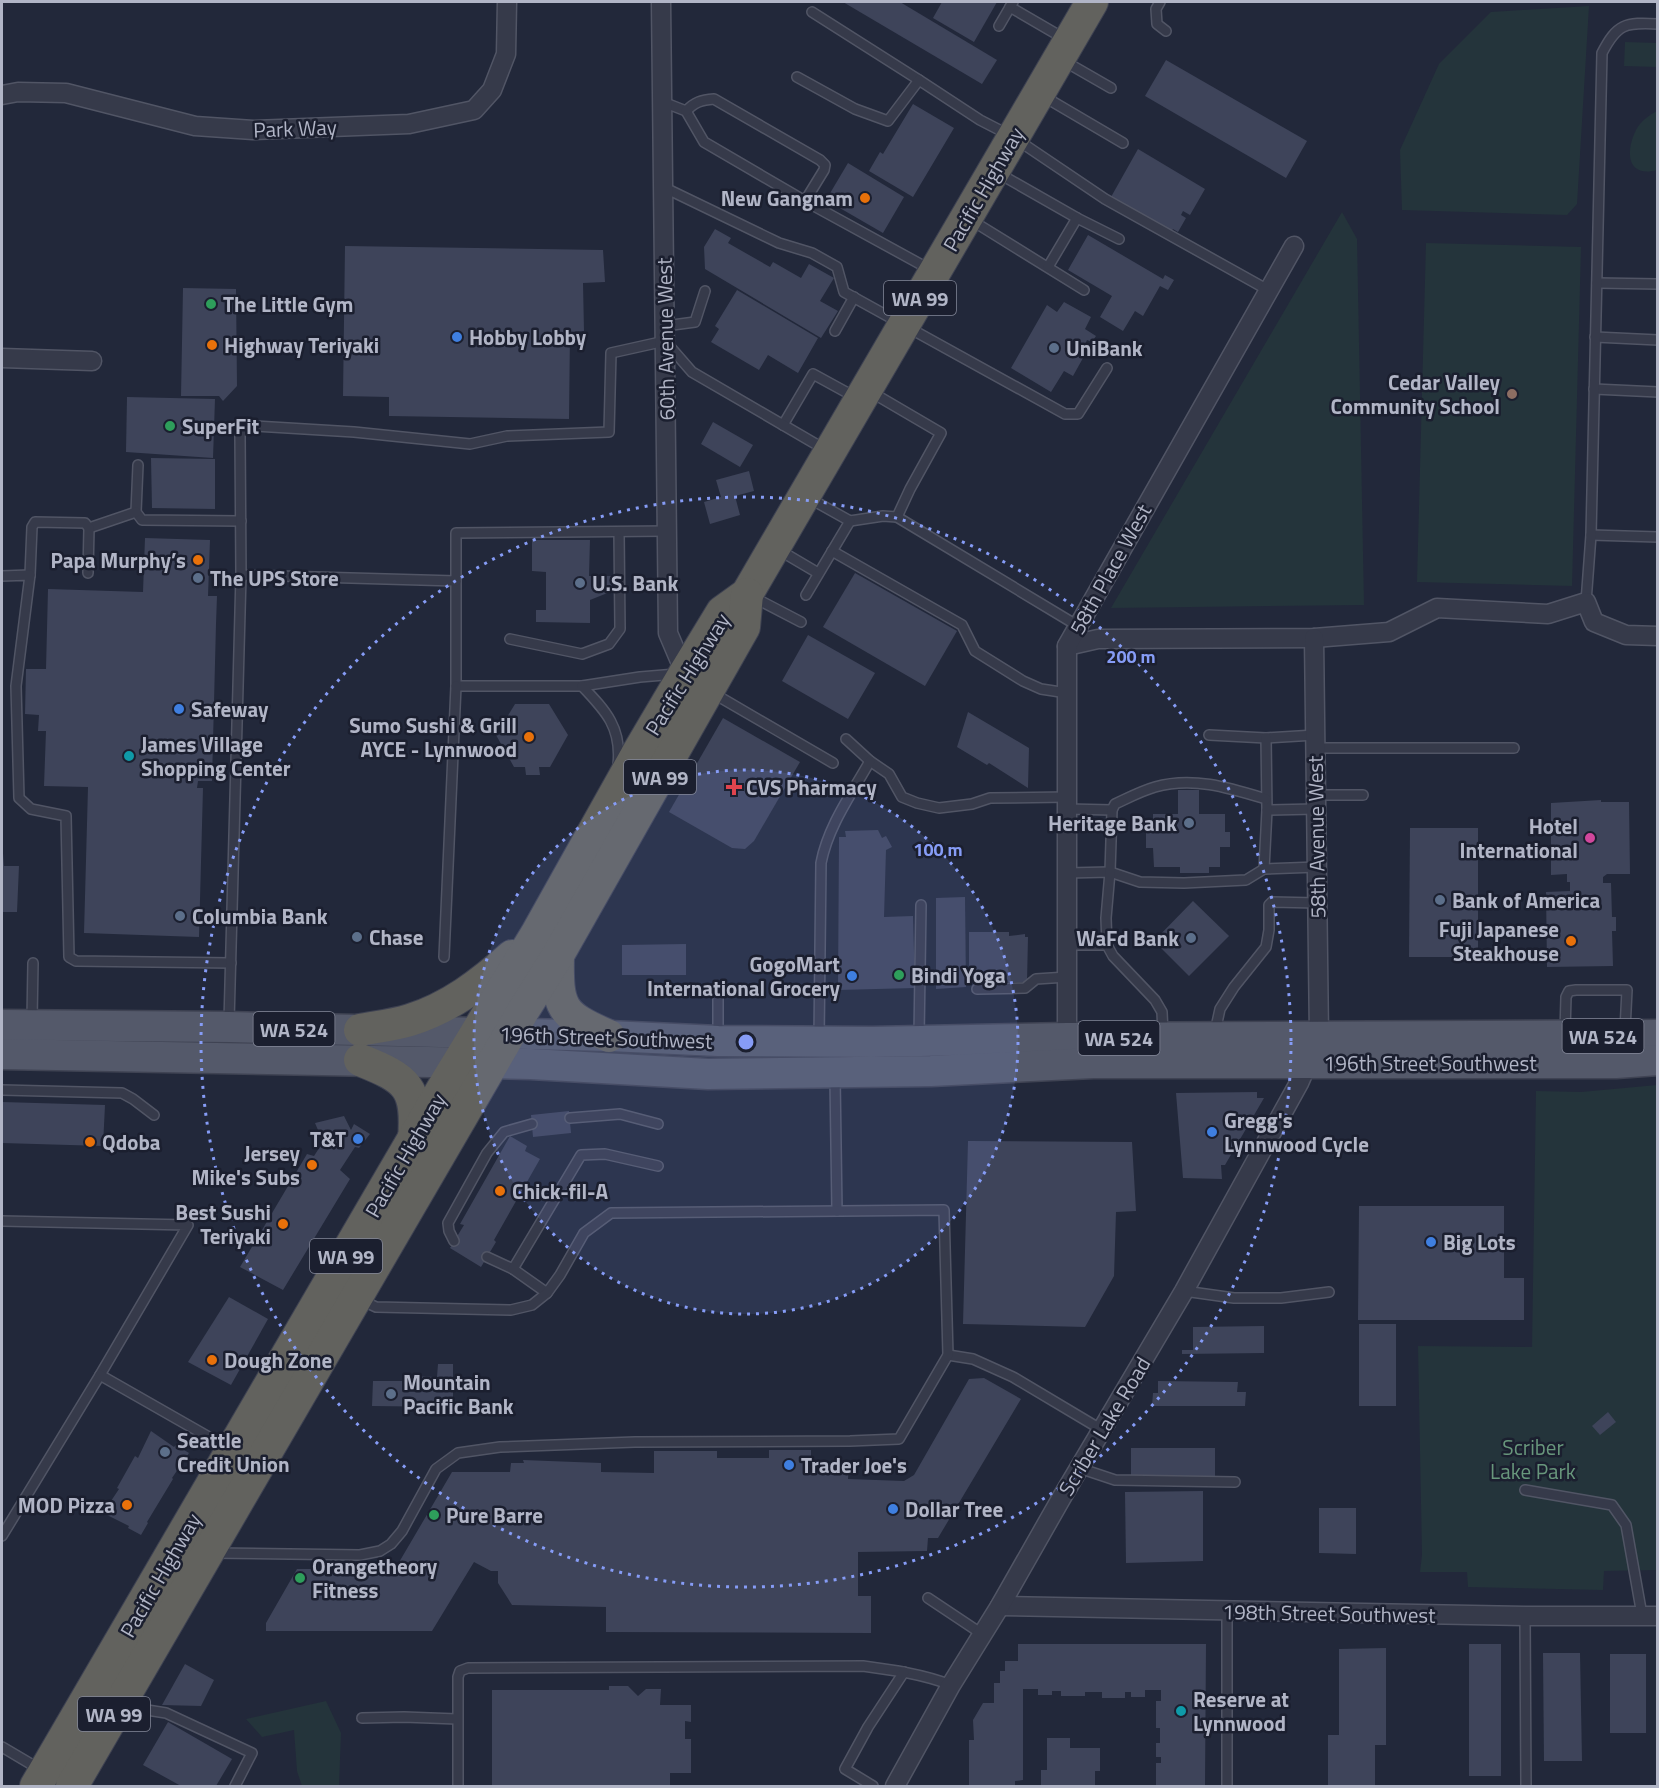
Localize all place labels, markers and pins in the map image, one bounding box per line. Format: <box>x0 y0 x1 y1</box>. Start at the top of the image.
place label: New Gangnam <box>721 182 853 214</box>
marker: New Gangnam <box>858 191 872 205</box>
place label: The Little Gym <box>223 288 353 320</box>
marker: The Little Gym <box>204 297 218 311</box>
place label: Hobby Lobby <box>469 321 587 353</box>
place label: Highway Teriyaki <box>224 329 379 361</box>
marker: Hobby Lobby <box>450 330 464 344</box>
place label: UniBank <box>1066 332 1143 364</box>
marker: Highway Teriyaki <box>205 338 219 352</box>
marker: UniBank <box>1047 341 1061 355</box>
place label: Cedar Valley Community School <box>1331 366 1500 422</box>
marker: Cedar Valley Community School <box>1505 387 1519 401</box>
place label: SuperFit <box>182 410 260 442</box>
marker: SuperFit <box>163 419 177 433</box>
place label: Papa Murphy’s <box>50 544 186 576</box>
marker: Papa Murphy’s <box>191 553 205 567</box>
place label: The UPS Store <box>210 562 339 594</box>
place label: U.S. Bank <box>592 567 678 599</box>
marker: The UPS Store <box>191 571 205 585</box>
marker: U.S. Bank <box>573 576 587 590</box>
place label: Safeway <box>191 693 269 725</box>
marker: Safeway <box>172 702 186 716</box>
place label: Sumo Sushi & Grill AYCE - Lynnwood <box>349 709 517 765</box>
place label: James Village Shopping Center <box>141 728 291 784</box>
marker: Sumo Sushi & Grill AYCE - Lynnwood <box>522 730 536 744</box>
marker: James Village Shopping Center <box>122 749 136 763</box>
place label: CVS Pharmacy <box>746 771 877 803</box>
marker: CVS Pharmacy <box>727 780 741 794</box>
place label: Heritage Bank <box>1048 807 1177 839</box>
place label: Hotel International <box>1460 810 1578 866</box>
marker: Heritage Bank <box>1182 816 1196 830</box>
marker: Hotel International <box>1583 831 1597 845</box>
place label: Bank of America <box>1452 884 1600 916</box>
marker: Bank of America <box>1433 893 1447 907</box>
place label: Columbia Bank <box>192 900 328 932</box>
marker: Columbia Bank <box>173 909 187 923</box>
place label: Fuji Japanese Steakhouse <box>1439 913 1559 969</box>
place label: Chase <box>369 921 423 953</box>
place label: WaFd Bank <box>1076 922 1179 954</box>
marker: Chase <box>350 930 364 944</box>
marker: WaFd Bank <box>1184 931 1198 945</box>
marker: Fuji Japanese Steakhouse <box>1564 934 1578 948</box>
place label: GogoMart International Grocery <box>647 948 840 1004</box>
place label: Bindi Yoga <box>911 959 1006 991</box>
marker: Bindi Yoga <box>892 968 906 982</box>
marker: GogoMart International Grocery <box>845 969 859 983</box>
centre of rings <box>736 1032 756 1052</box>
place label: Gregg's Lynnwood Cycle <box>1224 1104 1369 1160</box>
place label: T&T <box>310 1123 346 1155</box>
marker: Gregg's Lynnwood Cycle <box>1205 1125 1219 1139</box>
place label: Qdoba <box>102 1126 161 1158</box>
marker: T&T <box>351 1132 365 1146</box>
marker: Qdoba <box>83 1135 97 1149</box>
place label: Jersey Mike's Subs <box>191 1137 300 1193</box>
marker: Jersey Mike's Subs <box>305 1158 319 1172</box>
place label: Chick-fil-A <box>512 1175 609 1207</box>
marker: Chick-fil-A <box>493 1184 507 1198</box>
place label: Best Sushi Teriyaki <box>175 1196 271 1252</box>
marker: Best Sushi Teriyaki <box>276 1217 290 1231</box>
place label: Big Lots <box>1443 1226 1516 1258</box>
marker: Big Lots <box>1424 1235 1438 1249</box>
place label: Dough Zone <box>224 1344 332 1376</box>
marker: Dough Zone <box>205 1353 219 1367</box>
place label: Mountain Pacific Bank <box>403 1366 514 1422</box>
marker: Mountain Pacific Bank <box>384 1387 398 1401</box>
place label: Seattle Credit Union <box>177 1424 290 1480</box>
marker: Seattle Credit Union <box>158 1445 172 1459</box>
place label: Trader Joe's <box>801 1449 907 1481</box>
marker: Trader Joe's <box>782 1458 796 1472</box>
place label: MOD Pizza <box>18 1489 115 1521</box>
place label: Dollar Tree <box>905 1493 1003 1525</box>
marker: MOD Pizza <box>120 1498 134 1512</box>
place label: Pure Barre <box>446 1499 543 1531</box>
marker: Dollar Tree <box>886 1502 900 1516</box>
marker: Pure Barre <box>427 1508 441 1522</box>
place label: Orangetheory Fitness <box>312 1550 438 1606</box>
marker: Orangetheory Fitness <box>293 1571 307 1585</box>
place label: Reserve at Lynnwood <box>1193 1683 1289 1739</box>
marker: Reserve at Lynnwood <box>1174 1704 1188 1718</box>

